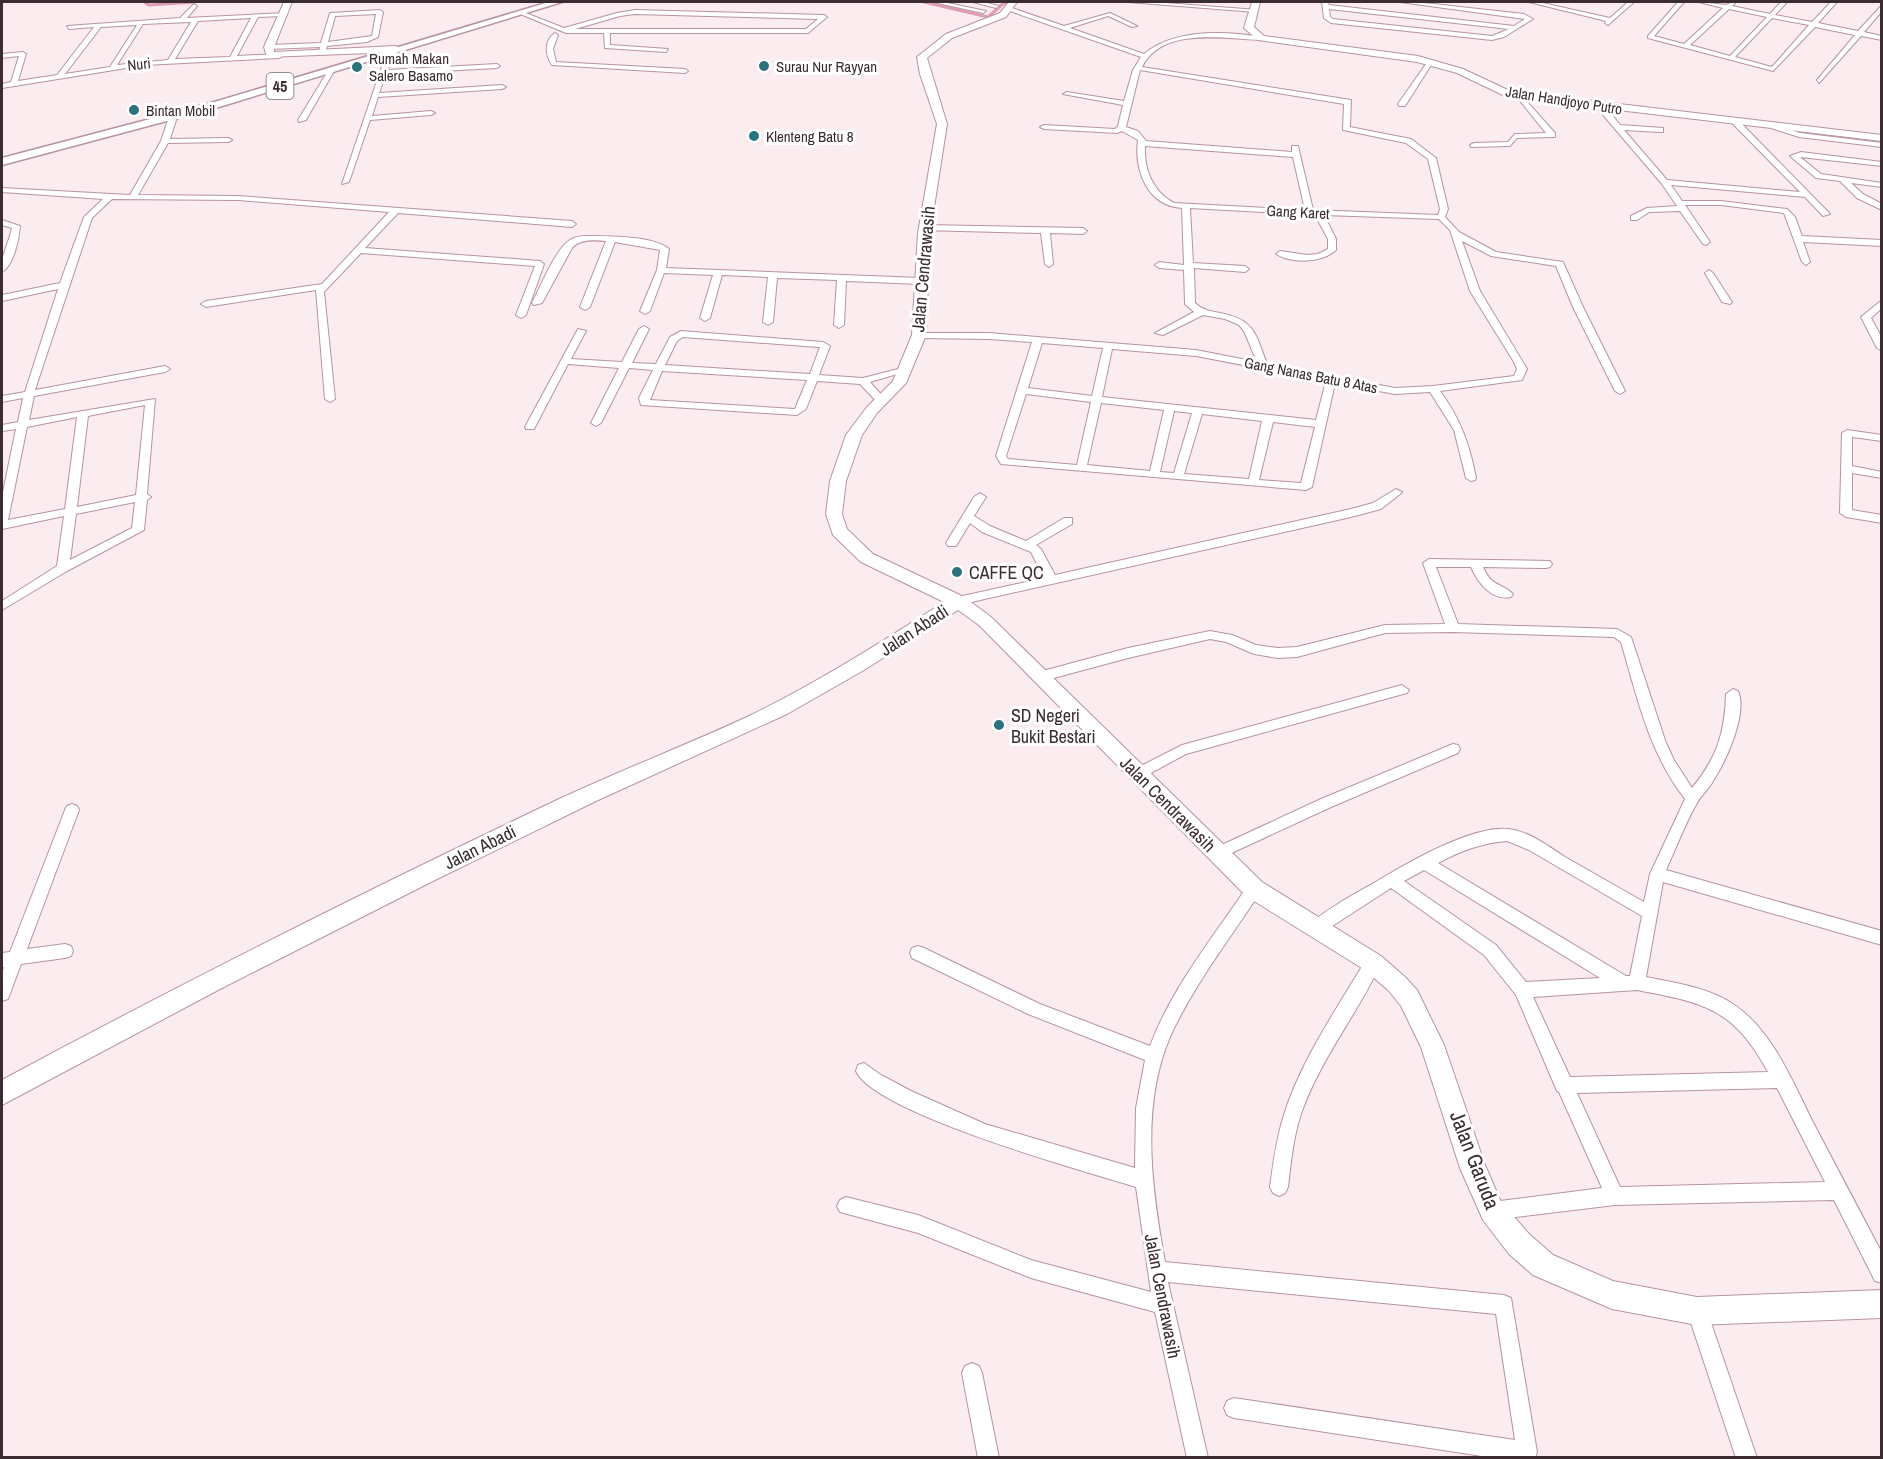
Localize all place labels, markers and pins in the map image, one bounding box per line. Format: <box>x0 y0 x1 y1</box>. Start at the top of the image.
place label: Rumah Makan Salero Basamo <box>369 48 453 86</box>
place label: Surau Nur Rayyan <box>776 56 877 77</box>
marker: Surau Nur Rayyan <box>757 59 771 73</box>
marker: Rumah Makan Salero Basamo <box>350 60 364 74</box>
place label: Bintan Mobil <box>146 100 215 121</box>
marker: Bintan Mobil <box>127 103 141 117</box>
place label: Klenteng Batu 8 <box>766 126 854 147</box>
marker: Klenteng Batu 8 <box>747 129 761 143</box>
place label: CAFFE QC <box>969 560 1044 585</box>
marker: CAFFE QC <box>950 565 964 579</box>
place label: SD Negeri Bukit Bestari <box>1011 703 1096 749</box>
marker: SD Negeri Bukit Bestari <box>992 718 1006 732</box>

